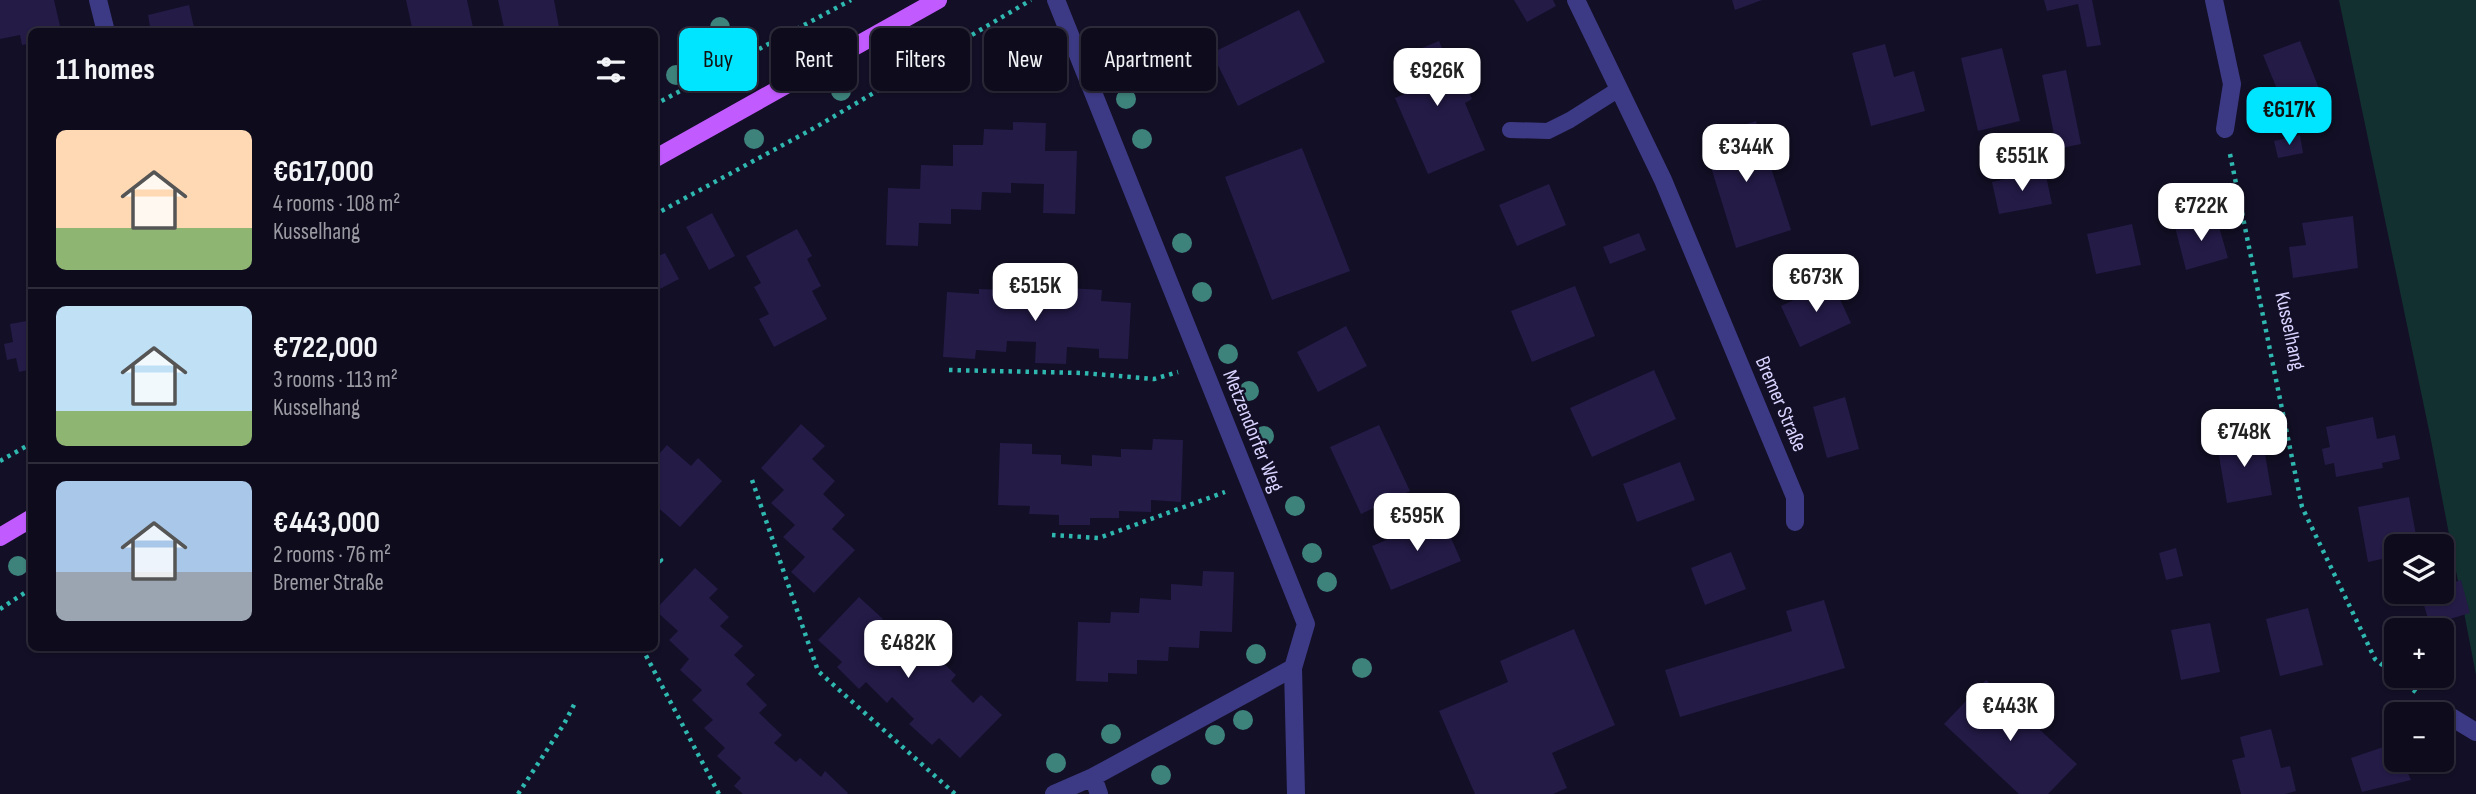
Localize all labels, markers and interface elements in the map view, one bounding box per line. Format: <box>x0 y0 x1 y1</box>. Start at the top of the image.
chip: Buy <box>679 28 757 91</box>
chip: Rent <box>771 28 857 91</box>
chip: Filters <box>871 28 970 91</box>
chip: New <box>984 28 1067 91</box>
chip: Apartment <box>1081 28 1216 91</box>
pin: €926K <box>1388 48 1486 108</box>
icon: filters <box>592 51 630 89</box>
text: 11 homes <box>56 52 155 88</box>
text: €926K <box>1410 57 1464 85</box>
pin: €617K <box>2240 88 2338 147</box>
text: €617K <box>2263 96 2316 124</box>
pin: €344K <box>1697 124 1795 184</box>
text: €344K <box>1718 133 1774 161</box>
pin: €551K <box>1973 134 2071 193</box>
text: €551K <box>1996 142 2048 170</box>
text: €617,000 <box>273 154 374 190</box>
icon: home <box>112 158 196 242</box>
pin: €722K <box>2152 184 2250 243</box>
text: 4 rooms · 108 m² <box>273 190 400 218</box>
text: €722K <box>2174 192 2228 220</box>
text: Kusselhang <box>273 218 360 246</box>
pin: €673K <box>1767 254 1865 314</box>
text: €673K <box>1789 263 1843 291</box>
pin: €515K <box>986 264 1084 323</box>
text: €515K <box>1009 272 1061 300</box>
street label: Kusselhang <box>2269 289 2311 373</box>
text: €722,000 <box>273 330 378 366</box>
icon: home <box>112 334 196 418</box>
street label: Bremer Straße <box>1750 353 1812 455</box>
text: 3 rooms · 113 m² <box>273 366 398 394</box>
street label: Metzendorfer Weg <box>1217 366 1289 496</box>
text: Kusselhang <box>273 394 360 422</box>
pin: €748K <box>2195 410 2293 469</box>
text: €748K <box>2217 418 2271 446</box>
pin: €595K <box>1368 494 1466 553</box>
text: €595K <box>1390 502 1444 530</box>
text: €443,000 <box>273 505 380 541</box>
icon: home <box>112 509 196 593</box>
map controls <box>2384 534 2454 772</box>
button: layers <box>2384 534 2454 604</box>
text: 2 rooms · 76 m² <box>273 541 391 569</box>
text: Bremer Straße <box>273 569 384 597</box>
button: + <box>2384 618 2454 688</box>
pin: €482K <box>859 620 957 680</box>
text: €482K <box>880 629 936 657</box>
pin: €443K <box>1961 684 2059 743</box>
text: €443K <box>1982 692 2038 720</box>
button: − <box>2384 702 2454 772</box>

